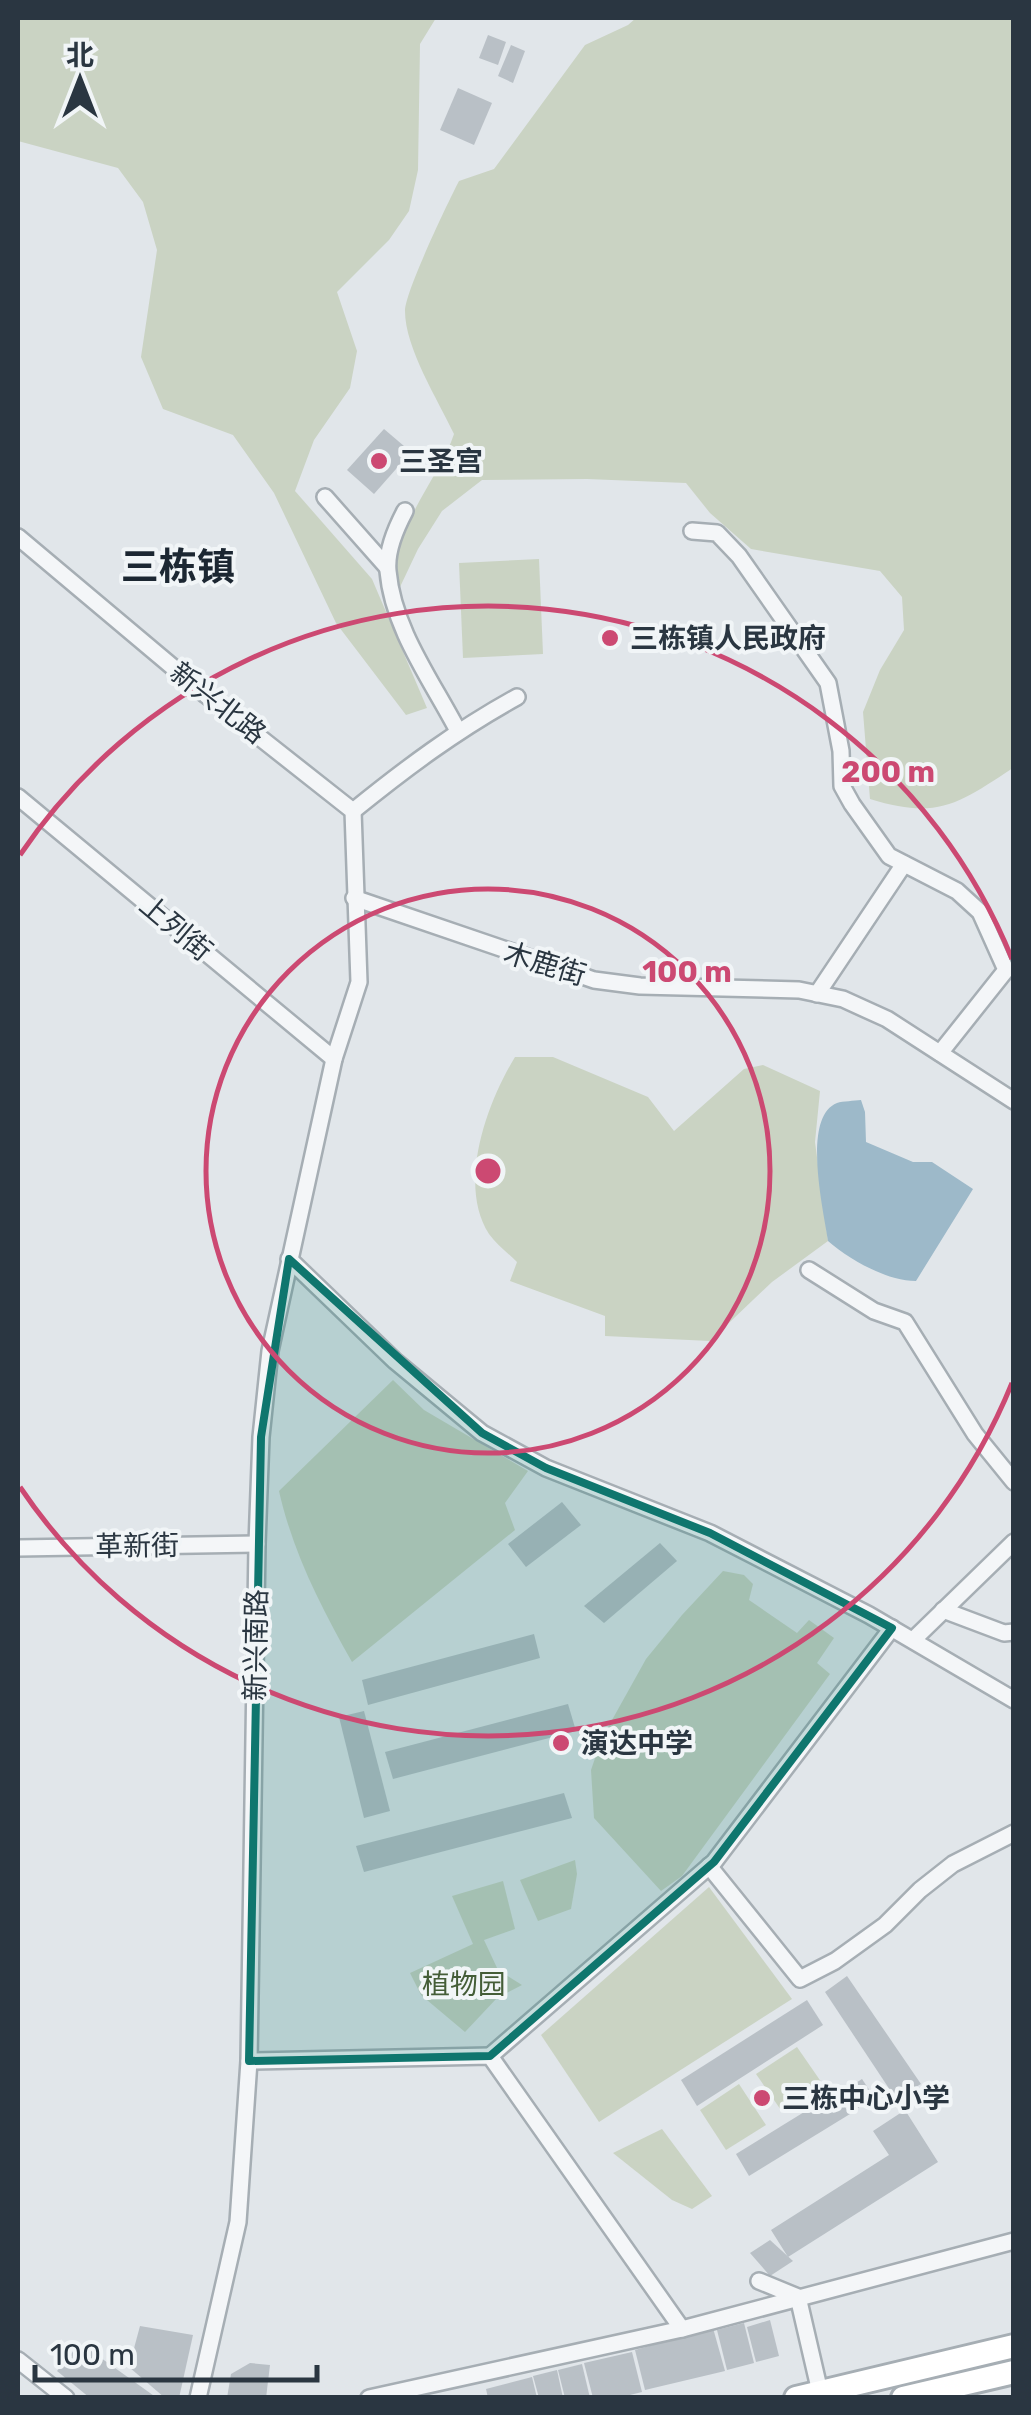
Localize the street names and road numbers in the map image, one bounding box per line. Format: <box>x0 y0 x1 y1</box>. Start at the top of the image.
street label: 新兴北路 <box>164 656 272 750</box>
street label: 上列街 <box>133 888 219 968</box>
street label: 木鹿街 <box>500 936 590 992</box>
street label: 革新街 <box>95 1529 179 1563</box>
street label: 新兴南路 <box>239 1589 273 1701</box>

